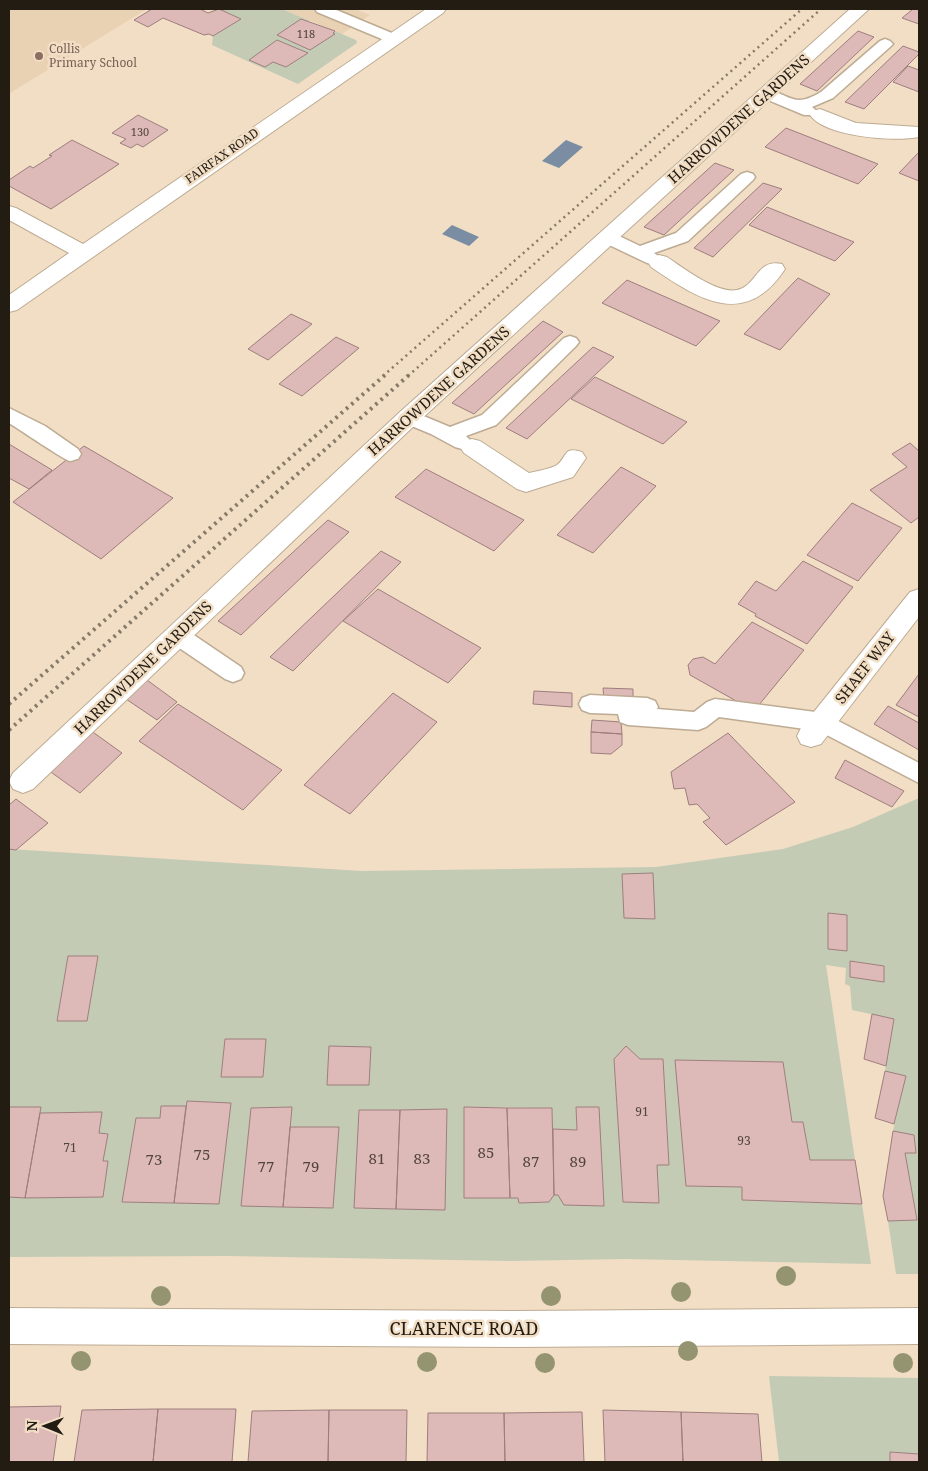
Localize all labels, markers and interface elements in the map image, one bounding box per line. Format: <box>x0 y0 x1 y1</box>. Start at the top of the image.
house number: 118 <box>297 26 315 41</box>
place label: Collis Primary School <box>49 40 137 71</box>
street label: HARROWDENE GARDENS <box>663 49 814 187</box>
marker: Collis Primary School <box>33 50 45 62</box>
house number: 130 <box>131 124 149 139</box>
street label: FAIRFAX ROAD <box>182 124 262 187</box>
street label: HARROWDENE GARDENS <box>363 321 514 459</box>
street label: HARROWDENE GARDENS <box>69 596 216 738</box>
street label: SHAEF WAY <box>830 627 899 708</box>
house number: 91 <box>635 1103 649 1120</box>
house number: 93 <box>737 1132 751 1149</box>
house number: 71 <box>63 1139 77 1156</box>
house number: 85 <box>478 1142 494 1162</box>
house number: 75 <box>194 1144 210 1164</box>
house number: 81 <box>369 1148 385 1168</box>
house number: 83 <box>414 1148 430 1168</box>
house number: 73 <box>146 1149 162 1169</box>
house number: 87 <box>523 1151 539 1171</box>
house number: 89 <box>570 1151 586 1171</box>
house number: 77 <box>258 1156 274 1176</box>
house number: 79 <box>303 1156 319 1176</box>
street label: CLARENCE ROAD <box>390 1316 538 1340</box>
north arrow <box>20 1401 70 1451</box>
text: N <box>22 1420 41 1431</box>

